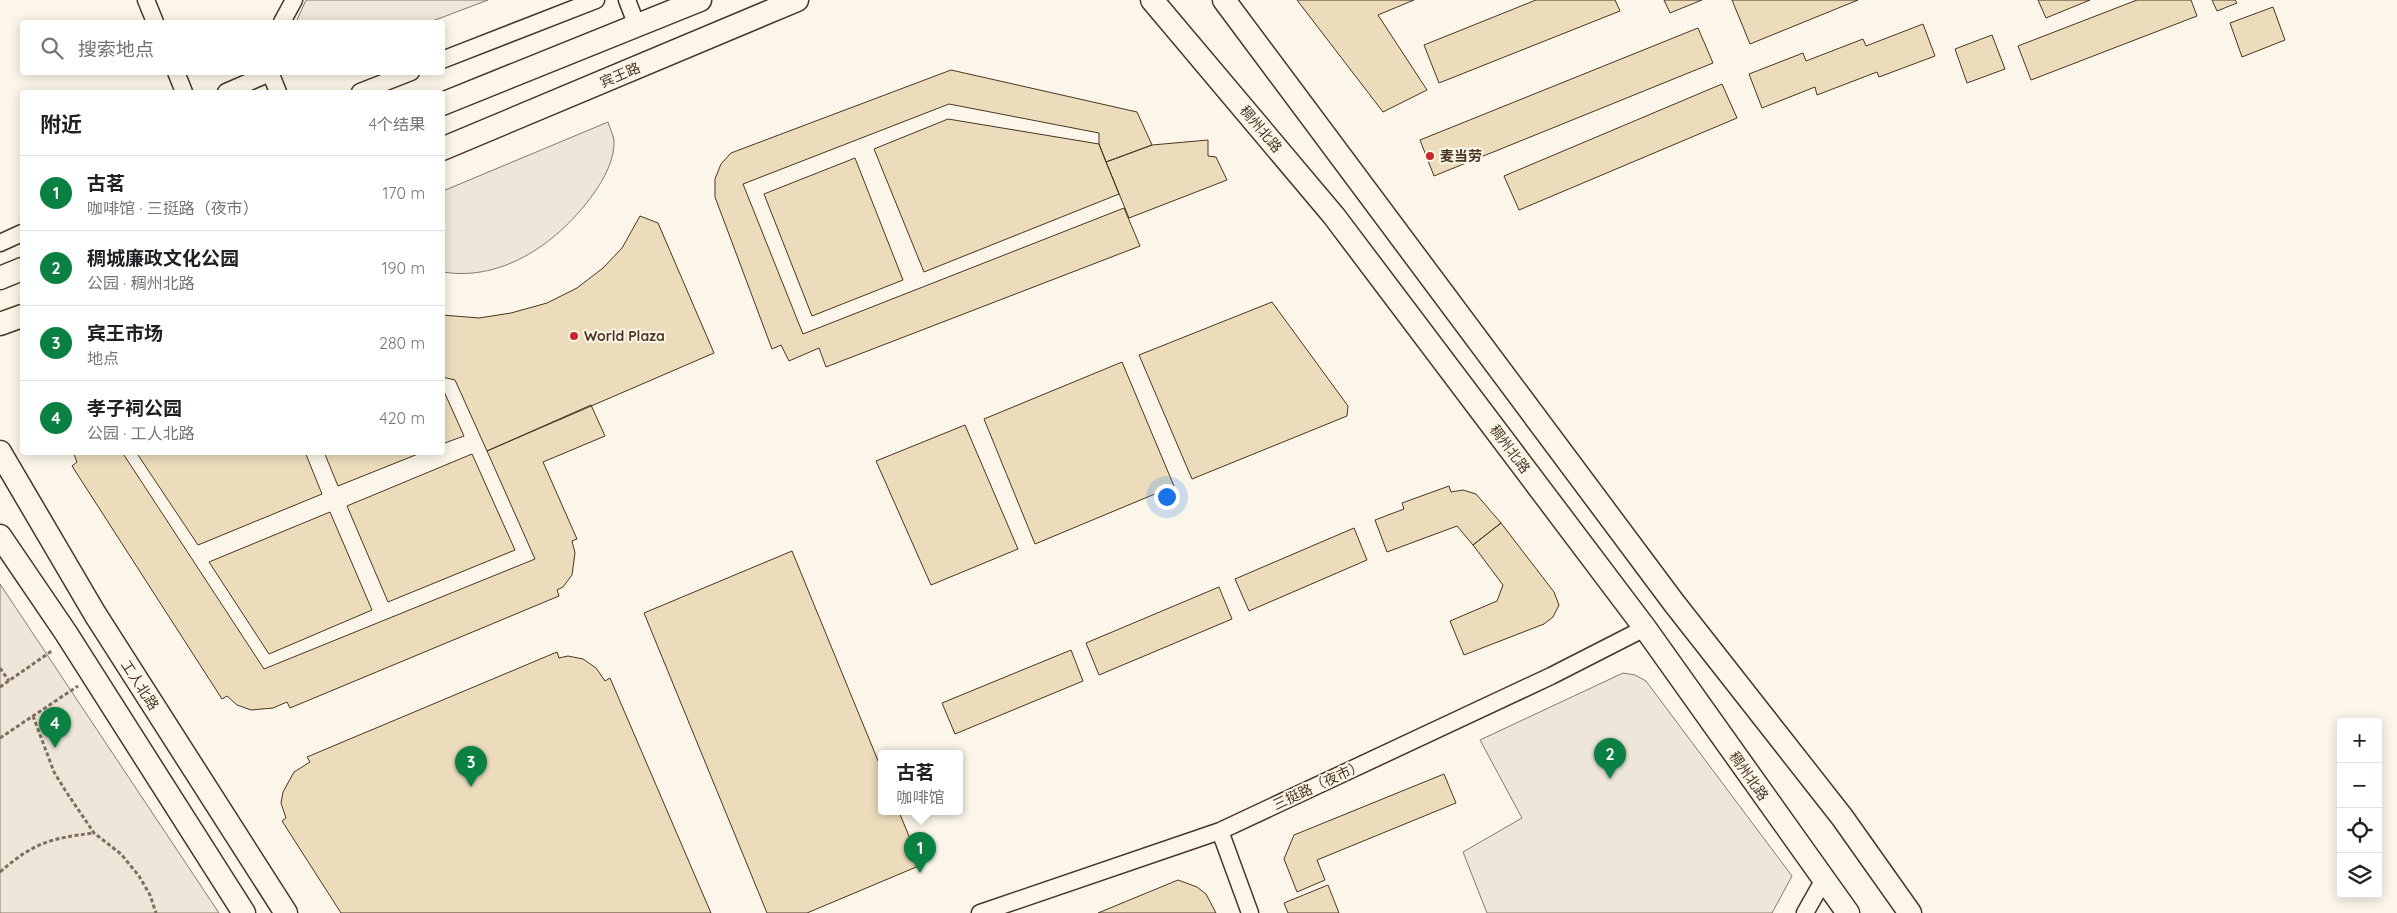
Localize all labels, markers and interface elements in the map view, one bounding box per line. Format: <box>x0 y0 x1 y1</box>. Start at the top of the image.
search box <box>20 20 445 75</box>
icon: search <box>38 34 66 62</box>
text: 搜索地点 <box>78 37 154 61</box>
street label: 宾王路 <box>597 59 643 91</box>
street label: 稠州北路 <box>1236 102 1286 156</box>
text: 附近 <box>40 111 82 137</box>
text: 4个结果 <box>369 114 425 134</box>
place label: 麦当劳 <box>1440 147 1482 165</box>
marker: 麦当劳 <box>1424 150 1436 162</box>
text: 古茗 <box>87 171 125 195</box>
text: 1 <box>53 183 59 203</box>
text: 170 m <box>382 183 425 203</box>
text: 咖啡馆 · 三挺路（夜市） <box>87 198 259 218</box>
text: 稠城廉政文化公园 <box>87 246 239 270</box>
text: 2 <box>51 258 61 278</box>
text: 190 m <box>382 258 425 278</box>
text: 公园 · 稠州北路 <box>87 273 195 293</box>
text: 宾王市场 <box>87 321 163 345</box>
place label: World Plaza <box>584 327 665 345</box>
marker: World Plaza <box>568 330 580 342</box>
text: 3 <box>52 333 60 353</box>
text: 280 m <box>379 333 425 353</box>
text: 地点 <box>87 348 119 368</box>
text: 孝子祠公园 <box>87 396 182 420</box>
text: 4 <box>51 408 61 428</box>
text: 420 m <box>379 408 425 428</box>
street label: 稠州北路 <box>1486 421 1534 477</box>
text: 公园 · 工人北路 <box>87 423 195 443</box>
your location <box>1154 484 1180 510</box>
street label: 工人北路 <box>117 657 163 713</box>
pin: 4 <box>39 707 71 748</box>
map controls <box>2337 718 2382 898</box>
button: + <box>2337 718 2382 763</box>
pin: 2 <box>1594 738 1626 779</box>
pin: 3 <box>455 746 487 787</box>
street label: 稠州北路 <box>1726 748 1772 804</box>
popup <box>878 750 963 815</box>
street label: 三挺路（夜市） <box>1270 756 1366 814</box>
text: 古茗 <box>896 760 935 784</box>
button: − <box>2337 763 2382 808</box>
text: 咖啡馆 <box>896 787 945 807</box>
button: locate <box>2337 808 2382 853</box>
pin: 1 <box>904 832 936 873</box>
button: layers <box>2337 853 2382 898</box>

